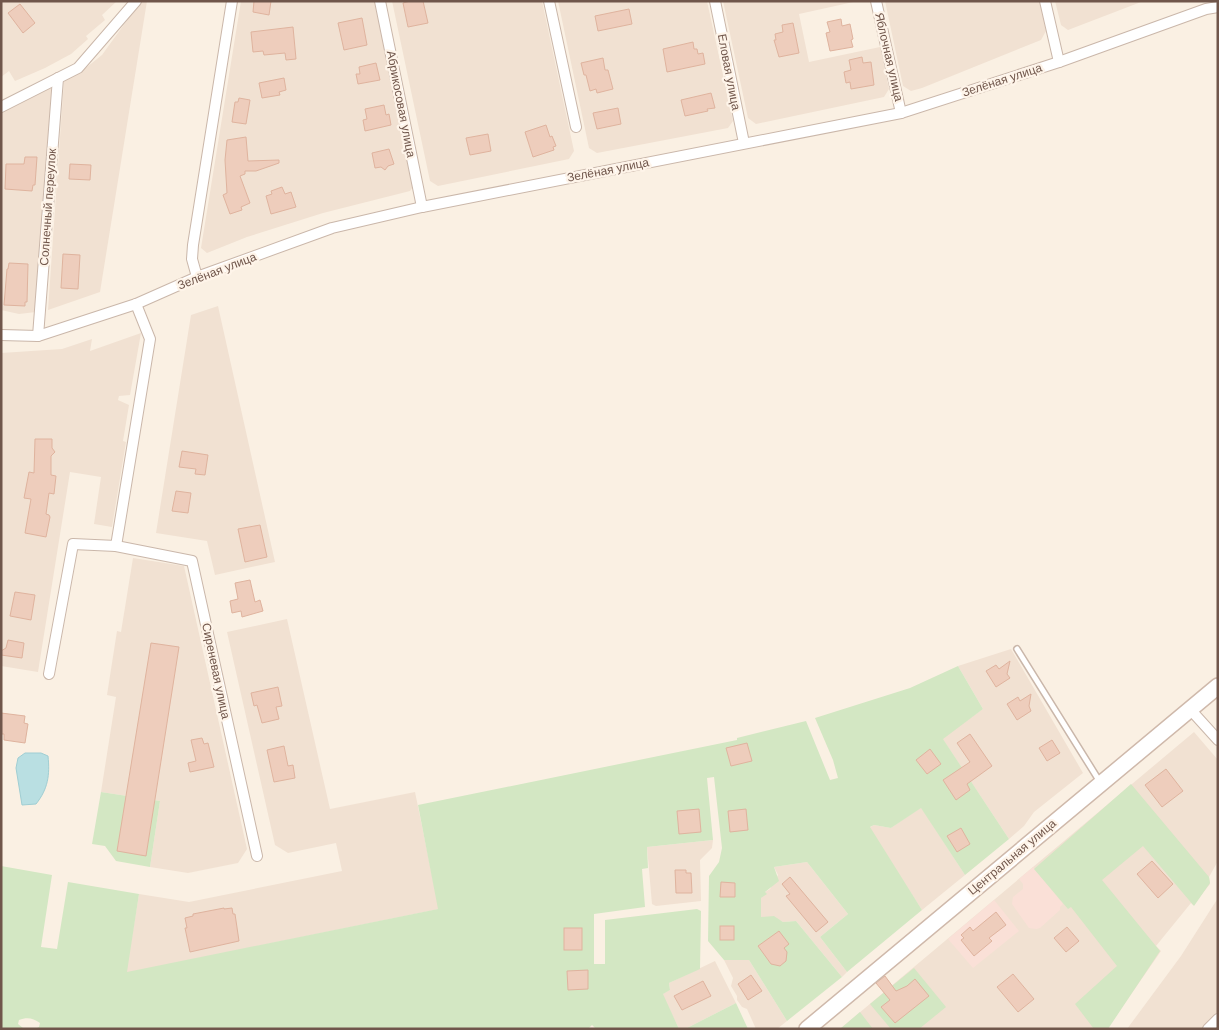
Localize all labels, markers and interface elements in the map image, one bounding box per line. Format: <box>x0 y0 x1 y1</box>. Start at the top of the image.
street label: Яблочная улица <box>871 11 907 103</box>
street label: Еловая улица <box>714 32 744 112</box>
street label: Абрикосовая улица <box>383 49 419 159</box>
street label: Зелёная улица <box>960 59 1044 100</box>
street label: Солнечный переулок <box>36 147 60 266</box>
street label: Зелёная улица <box>566 154 651 186</box>
street label: Зелёная улица <box>175 249 259 293</box>
street label: Сиреневая улица <box>198 622 234 721</box>
street label: Центральная улица <box>965 815 1060 899</box>

